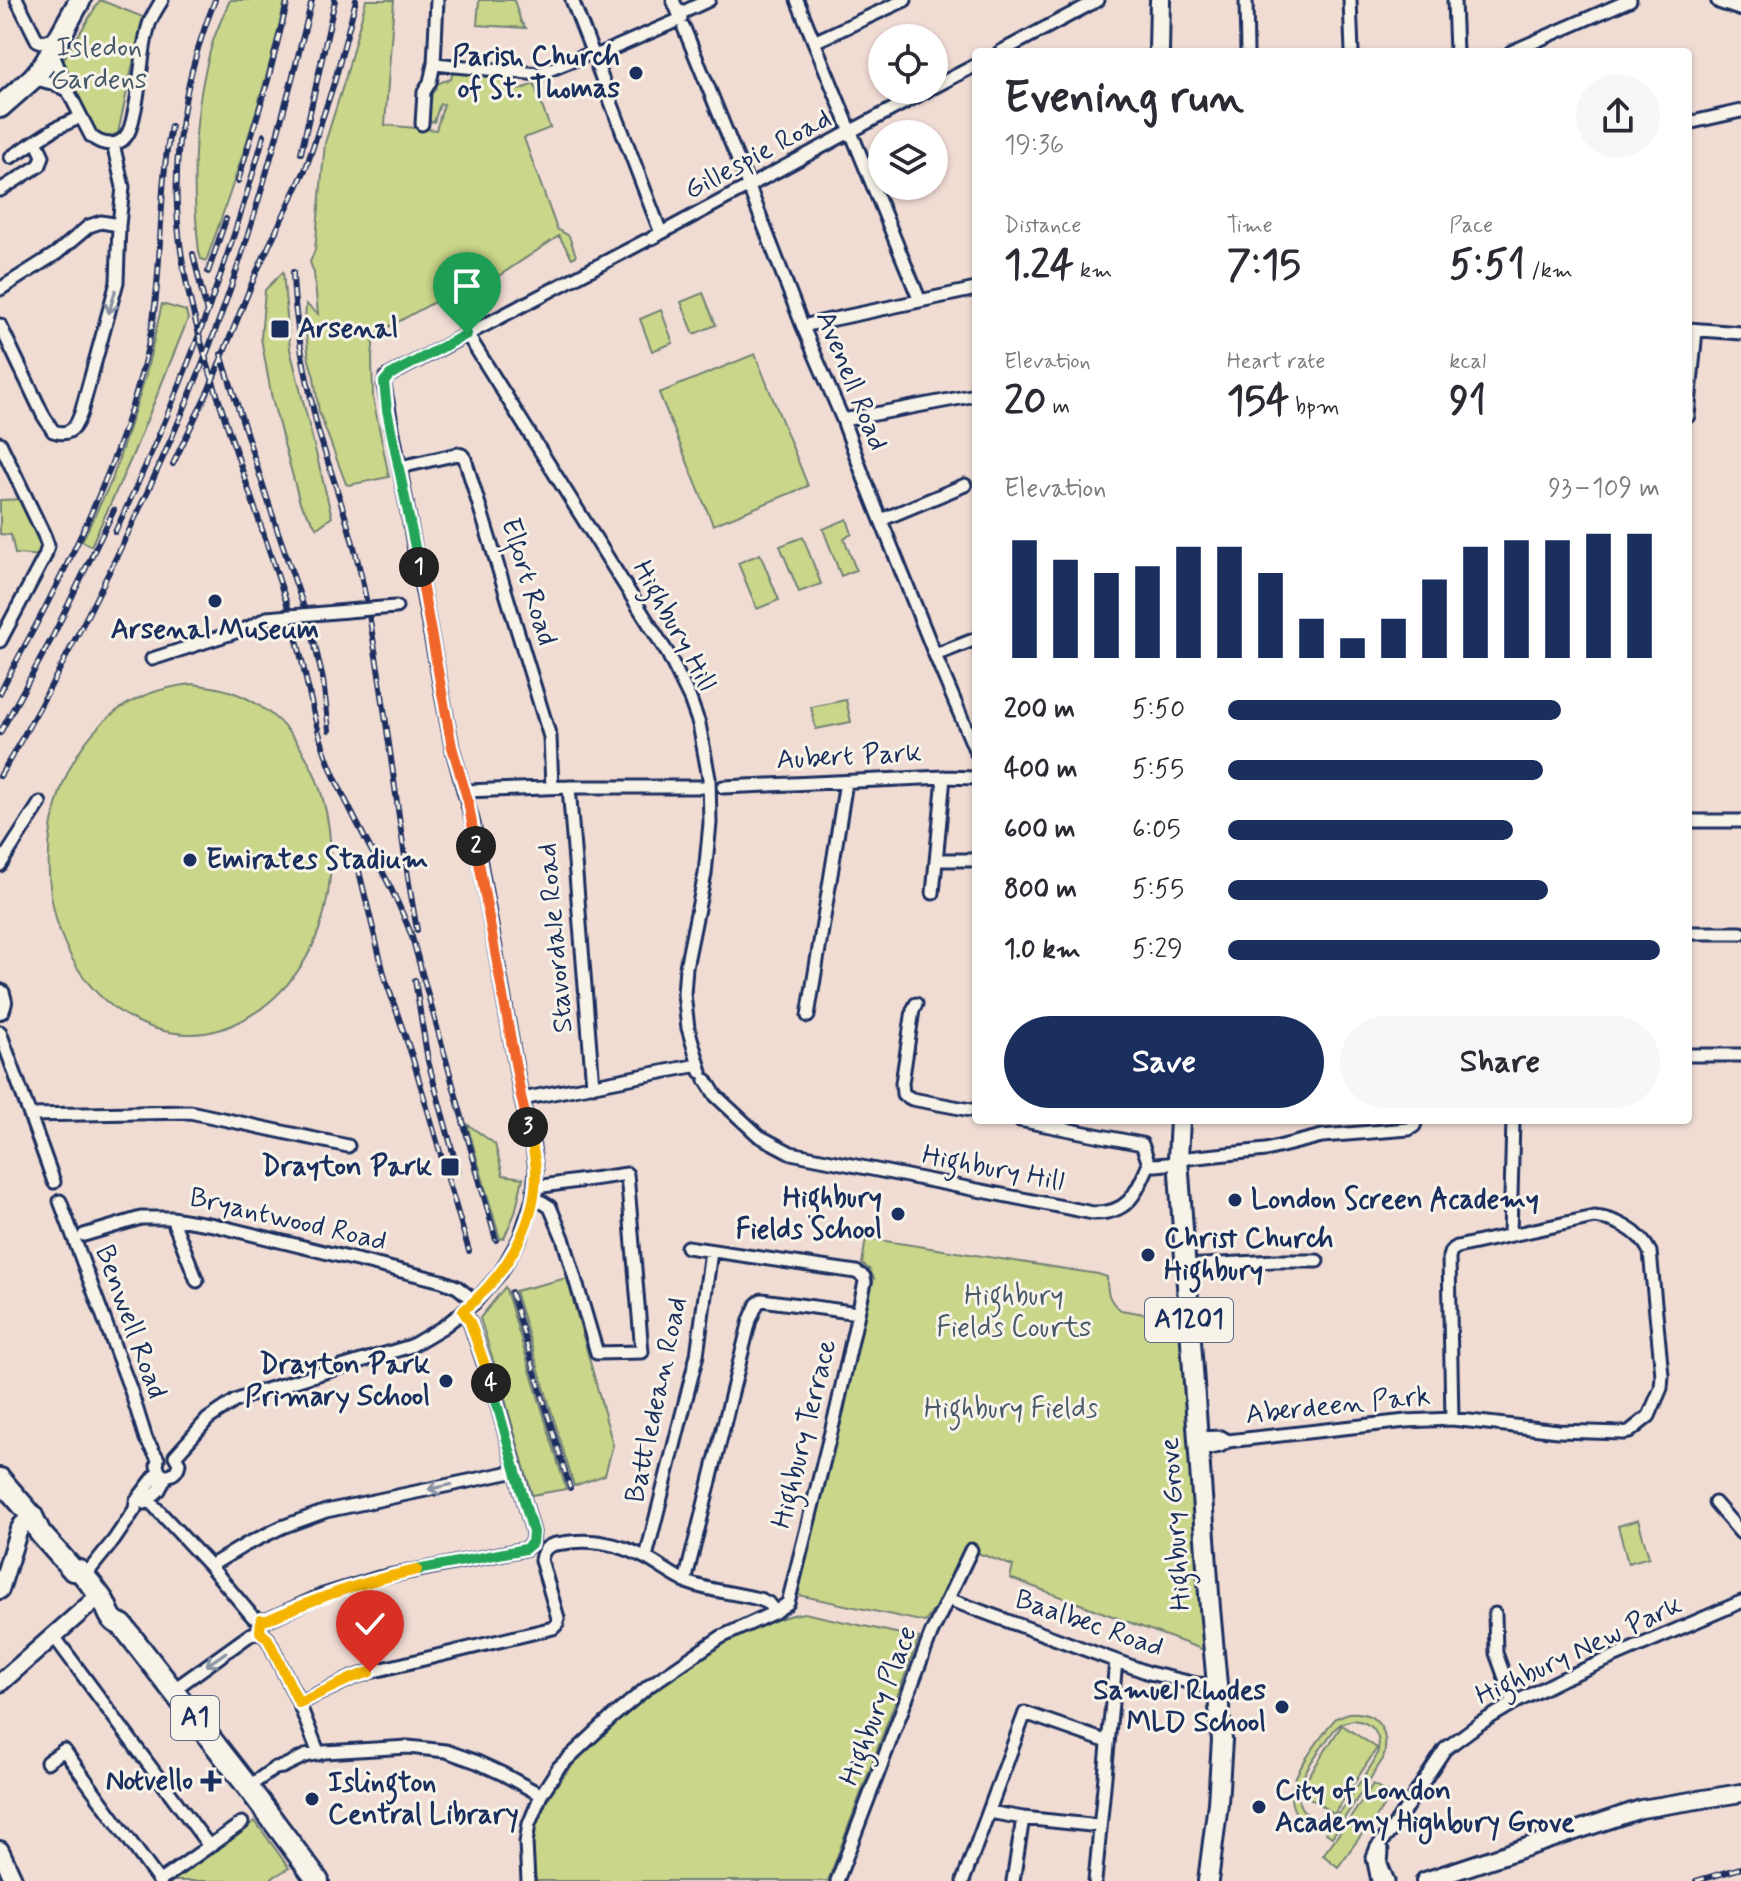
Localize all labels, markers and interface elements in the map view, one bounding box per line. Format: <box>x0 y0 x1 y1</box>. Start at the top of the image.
map controls <box>868 24 948 200</box>
button: locate <box>868 24 948 104</box>
park label: Isledon Gardens <box>51 30 147 99</box>
place label: Parish Church of St. Thomas <box>452 39 620 108</box>
marker: Parish Church of St. Thomas <box>627 64 645 82</box>
text: Evening run <box>1004 70 1244 128</box>
button: share <box>1576 74 1660 158</box>
street label: Gillespie Road <box>678 101 838 209</box>
button: layers <box>868 120 948 200</box>
text: 19:36 <box>1004 129 1064 163</box>
text: Distance <box>1004 212 1081 240</box>
text: Time <box>1227 212 1273 240</box>
text: Pace <box>1449 212 1493 240</box>
text: 1.24 <box>1004 240 1074 292</box>
text: 7:15 <box>1227 240 1301 292</box>
text: 5:51 <box>1449 240 1525 292</box>
pin <box>433 252 501 334</box>
text: km <box>1074 257 1112 285</box>
text: /km <box>1525 257 1573 285</box>
icon: arrive <box>445 264 489 308</box>
one-way arrow <box>103 289 118 315</box>
street label: Avenell Road <box>806 306 896 456</box>
place label: Arsenal <box>298 311 398 348</box>
marker: Arsenal <box>269 318 291 340</box>
text: Elevation <box>1004 348 1091 376</box>
text: Heart rate <box>1227 348 1325 376</box>
text: kcal <box>1449 348 1486 376</box>
text: 20 <box>1004 376 1046 428</box>
text: 154 <box>1227 376 1289 428</box>
text: 91 <box>1449 376 1486 428</box>
text: m <box>1046 393 1070 421</box>
text: bpm <box>1289 393 1340 421</box>
text: Elevation <box>1004 472 1106 506</box>
text: 93–109 m <box>1548 472 1660 506</box>
street label: Elfort Road <box>489 514 565 651</box>
pin: 1 <box>399 547 439 587</box>
text: 1 <box>414 553 424 581</box>
street label: Highbury Hill <box>620 554 725 699</box>
marker: Arsenal Museum <box>206 592 224 610</box>
place label: Arsenal Museum <box>111 612 319 649</box>
text: 200 m <box>1004 693 1075 727</box>
text: 5:50 <box>1132 693 1185 727</box>
street label: Aubert Park <box>775 735 923 779</box>
text: 400 m <box>1004 753 1077 787</box>
text: 5:55 <box>1132 753 1184 787</box>
text: 600 m <box>1004 813 1076 847</box>
text: 6:05 <box>1132 813 1181 847</box>
pin: 2 <box>456 826 496 866</box>
text: 2 <box>471 832 481 860</box>
street label: Stavordale Road <box>529 841 583 1035</box>
place label: Emirates Stadium <box>206 842 428 879</box>
marker: Emirates Stadium <box>181 851 199 869</box>
text: 800 m <box>1004 873 1077 907</box>
text: 5:55 <box>1132 873 1184 907</box>
text: 1.0 km <box>1004 933 1081 967</box>
text: 5:29 <box>1132 933 1183 967</box>
button: Save <box>1004 1016 1324 1108</box>
button: Share <box>1340 1016 1660 1108</box>
pin: 3 <box>508 1107 548 1147</box>
text: 3 <box>523 1113 533 1141</box>
street label: Highbury Hill <box>918 1137 1067 1204</box>
place label: Drayton Park <box>261 1149 432 1186</box>
marker: Drayton Park <box>439 1156 461 1178</box>
street label: Bryantwood Road <box>186 1179 390 1261</box>
place label: Highbury Fields School <box>736 1180 882 1249</box>
place label: London Screen Academy <box>1251 1182 1539 1219</box>
marker: London Screen Academy <box>1226 1191 1244 1209</box>
marker: Highbury Fields School <box>889 1205 907 1223</box>
place label: Christ Church Highbury <box>1164 1221 1333 1293</box>
street label: Benwell Road <box>85 1240 175 1404</box>
marker: Christ Church Highbury <box>1139 1246 1157 1264</box>
park label: Highbury Fields Courts <box>936 1278 1092 1347</box>
street label: Battledean Road <box>617 1294 697 1506</box>
road number: A1201 <box>1145 1298 1233 1342</box>
street label: Highbury Terrace <box>764 1335 849 1533</box>
place label: Drayton Park Primary School <box>245 1347 430 1416</box>
pin: 4 <box>471 1363 511 1403</box>
text: 4 <box>485 1369 497 1397</box>
marker: Drayton Park Primary School <box>437 1372 455 1390</box>
street label: Aberdeen Park <box>1244 1378 1432 1434</box>
park label: Highbury Fields <box>924 1391 1098 1431</box>
street label: Highbury Grove <box>1151 1436 1204 1612</box>
one-way arrow <box>427 1480 453 1495</box>
street label: Baalbec Road <box>1010 1581 1168 1667</box>
street label: Highbury New Park <box>1470 1587 1690 1718</box>
pin <box>336 1590 404 1672</box>
icon: check <box>348 1602 392 1646</box>
street label: Highbury Place <box>832 1621 929 1792</box>
one-way arrow <box>206 1651 228 1667</box>
place label: Samuel Rhodes MLD School <box>1093 1673 1266 1742</box>
road number: A1 <box>171 1696 219 1740</box>
marker: Samuel Rhodes MLD School <box>1273 1698 1291 1716</box>
place label: Notvello <box>106 1763 193 1800</box>
place label: Islington Central Library <box>328 1765 519 1834</box>
marker: Notvello <box>200 1770 222 1792</box>
place label: City of London Academy Highbury Grove <box>1275 1773 1575 1845</box>
marker: Islington Central Library <box>303 1790 321 1808</box>
marker: City of London Academy Highbury Grove <box>1250 1798 1268 1816</box>

